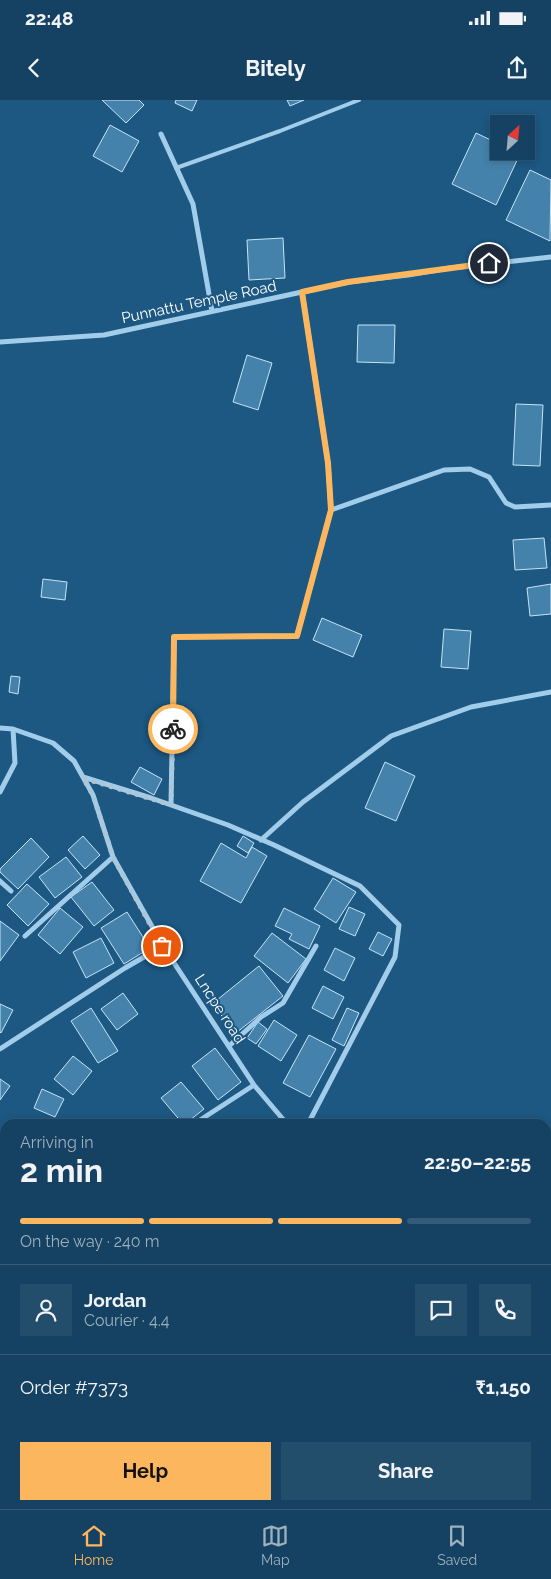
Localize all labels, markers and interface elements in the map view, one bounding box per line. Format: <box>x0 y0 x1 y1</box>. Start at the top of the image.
text: 22:48 <box>25 7 73 29</box>
icon: back <box>20 54 48 82</box>
icon: share <box>503 54 531 82</box>
text: Bitely <box>245 55 306 81</box>
north arrow <box>490 115 535 160</box>
map controls <box>490 115 535 160</box>
pin <box>468 242 510 284</box>
icon: home <box>475 249 503 277</box>
street label: Punnattu Temple Road <box>120 277 278 327</box>
courier <box>148 704 198 754</box>
icon: bike <box>159 715 187 743</box>
pin <box>141 925 183 967</box>
icon: bag <box>148 932 176 960</box>
street label: Lncpe road <box>191 971 249 1047</box>
text: Arriving in <box>20 1133 94 1152</box>
text: 22:50–22:55 <box>424 1151 531 1173</box>
text: 2 min <box>20 1152 103 1189</box>
text: On the way · 240 m <box>20 1232 159 1251</box>
button: person <box>20 1284 72 1336</box>
button: chat <box>415 1284 467 1336</box>
button: phone <box>479 1284 531 1336</box>
text: Jordan <box>84 1289 147 1311</box>
text: Courier · 4.4 <box>84 1311 169 1330</box>
text: Order #7373 <box>20 1376 128 1398</box>
text: ₹1,150 <box>475 1376 531 1398</box>
button: Help <box>20 1442 271 1500</box>
button: Share <box>281 1442 531 1500</box>
tab: Home <box>74 1522 113 1568</box>
tab: Map <box>261 1522 290 1568</box>
tab: Saved <box>437 1522 477 1568</box>

